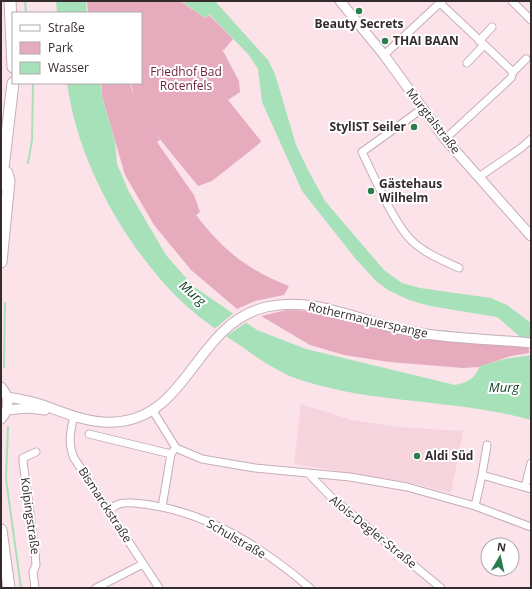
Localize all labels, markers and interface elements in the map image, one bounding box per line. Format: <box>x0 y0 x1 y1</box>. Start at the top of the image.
marker: Beauty Secrets <box>354 6 364 16</box>
legend <box>12 12 142 84</box>
place label: Beauty Secrets <box>314 15 404 32</box>
text: Straße <box>48 19 85 36</box>
place label: THAI BAAN <box>393 32 459 49</box>
marker: THAI BAAN <box>380 36 390 46</box>
text: Park <box>48 39 74 56</box>
text: Wasser <box>48 59 89 76</box>
park label: Friedhof Bad Rotenfels <box>150 63 222 94</box>
street label: Murgtalstraße <box>402 84 465 157</box>
place label: StylIST Seiler <box>329 118 407 135</box>
marker: StylIST Seiler <box>409 122 419 132</box>
place label: Gästehaus Wilhelm <box>379 175 442 206</box>
marker: Gästehaus Wilhelm <box>366 186 376 196</box>
water label: Murg <box>176 276 211 311</box>
street label: Rothermaquerspange <box>307 297 430 342</box>
water label: Murg <box>489 378 520 396</box>
place label: Aldi Süd <box>425 447 473 464</box>
marker: Aldi Süd <box>412 451 422 461</box>
street label: Bismarckstraße <box>75 464 136 546</box>
street label: Kolpingstraße <box>17 476 44 556</box>
street label: Alois-Degler-Straße <box>326 491 421 572</box>
street label: Schulstraße <box>203 515 269 563</box>
north arrow <box>480 537 520 577</box>
text: N <box>496 539 507 555</box>

